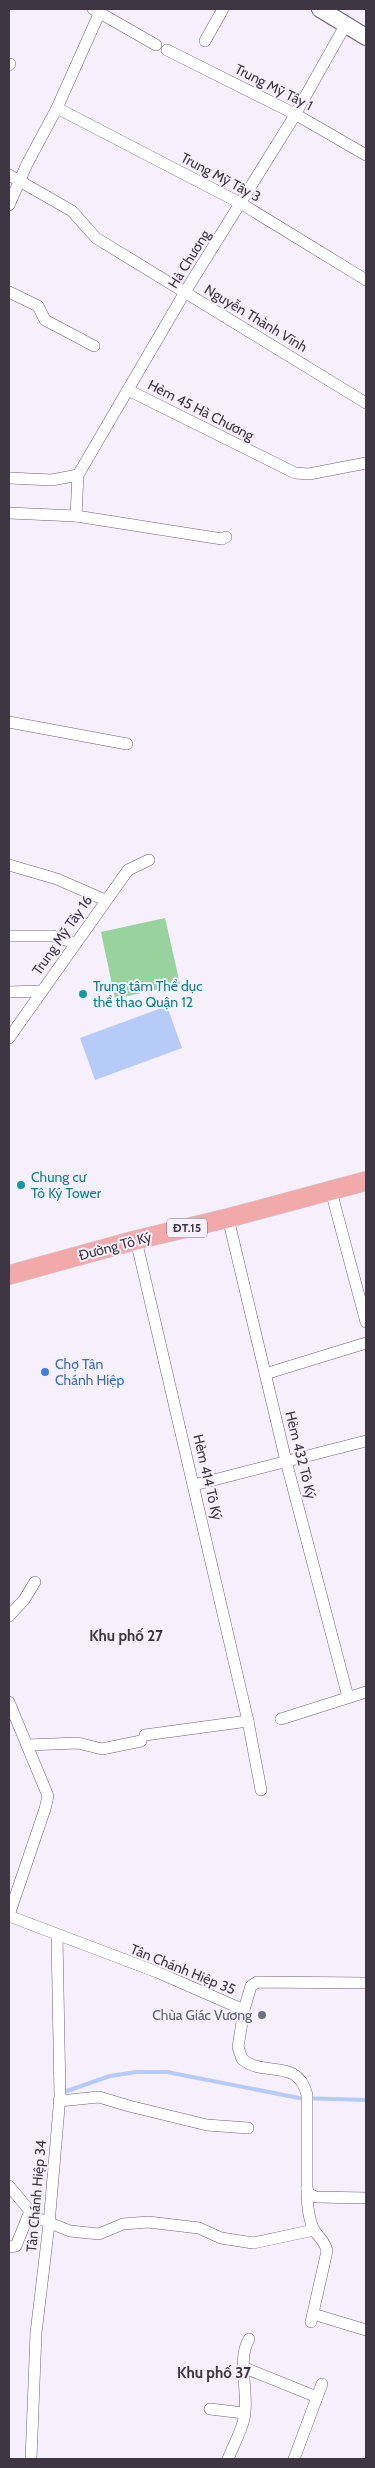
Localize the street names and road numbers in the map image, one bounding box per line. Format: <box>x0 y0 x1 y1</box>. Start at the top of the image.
street label: Trung Mỹ Tây 1 <box>232 60 316 114</box>
street label: Trung Mỹ Tây 3 <box>178 148 264 206</box>
street label: Hà Chương <box>164 226 215 292</box>
street label: Nguyễn Thành Vĩnh <box>201 280 311 356</box>
street label: Hẻm 45 Hà Chương <box>145 375 258 445</box>
street label: Trung Mỹ Tây 16 <box>28 892 96 978</box>
road number: ĐT.15 <box>167 1218 207 1238</box>
street label: Đường Tô Ký <box>77 1228 153 1264</box>
street label: Hẻm 432 Tô Ký <box>281 1409 321 1501</box>
street label: Hẻm 414 Tô Ký <box>189 1432 227 1522</box>
street label: Tân Chánh Hiệp 35 <box>128 1940 238 1998</box>
street label: Tân Chánh Hiệp 34 <box>22 2139 50 2253</box>

